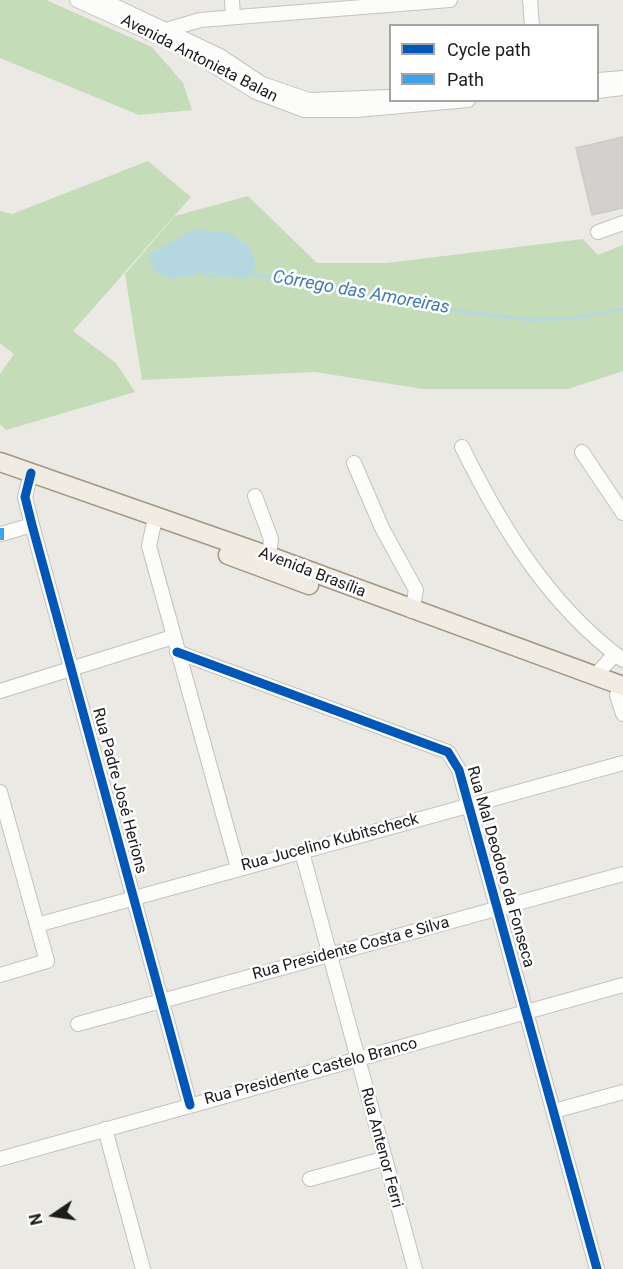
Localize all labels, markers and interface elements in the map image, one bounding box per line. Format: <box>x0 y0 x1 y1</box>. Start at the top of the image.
street label: Avenida Antonieta Balan <box>117 11 281 107</box>
legend <box>389 24 599 102</box>
text: Cycle path <box>447 39 531 60</box>
text: Path <box>447 69 484 90</box>
water label: Córrego das Amoreiras <box>271 267 451 319</box>
street label: Avenida Brasília <box>256 544 368 602</box>
street label: Rua Padre José Herions <box>88 706 150 876</box>
street label: Rua Mal Deodoro da Fonseca <box>462 764 538 970</box>
street label: Rua Jucelino Kubitscheck <box>239 810 421 876</box>
street label: Rua Presidente Costa e Silva <box>250 913 452 985</box>
street label: Rua Presidente Castelo Branco <box>202 1034 420 1110</box>
street label: Rua Antenor Ferri <box>356 1086 406 1210</box>
north arrow <box>24 1185 84 1245</box>
text: N <box>25 1212 47 1227</box>

